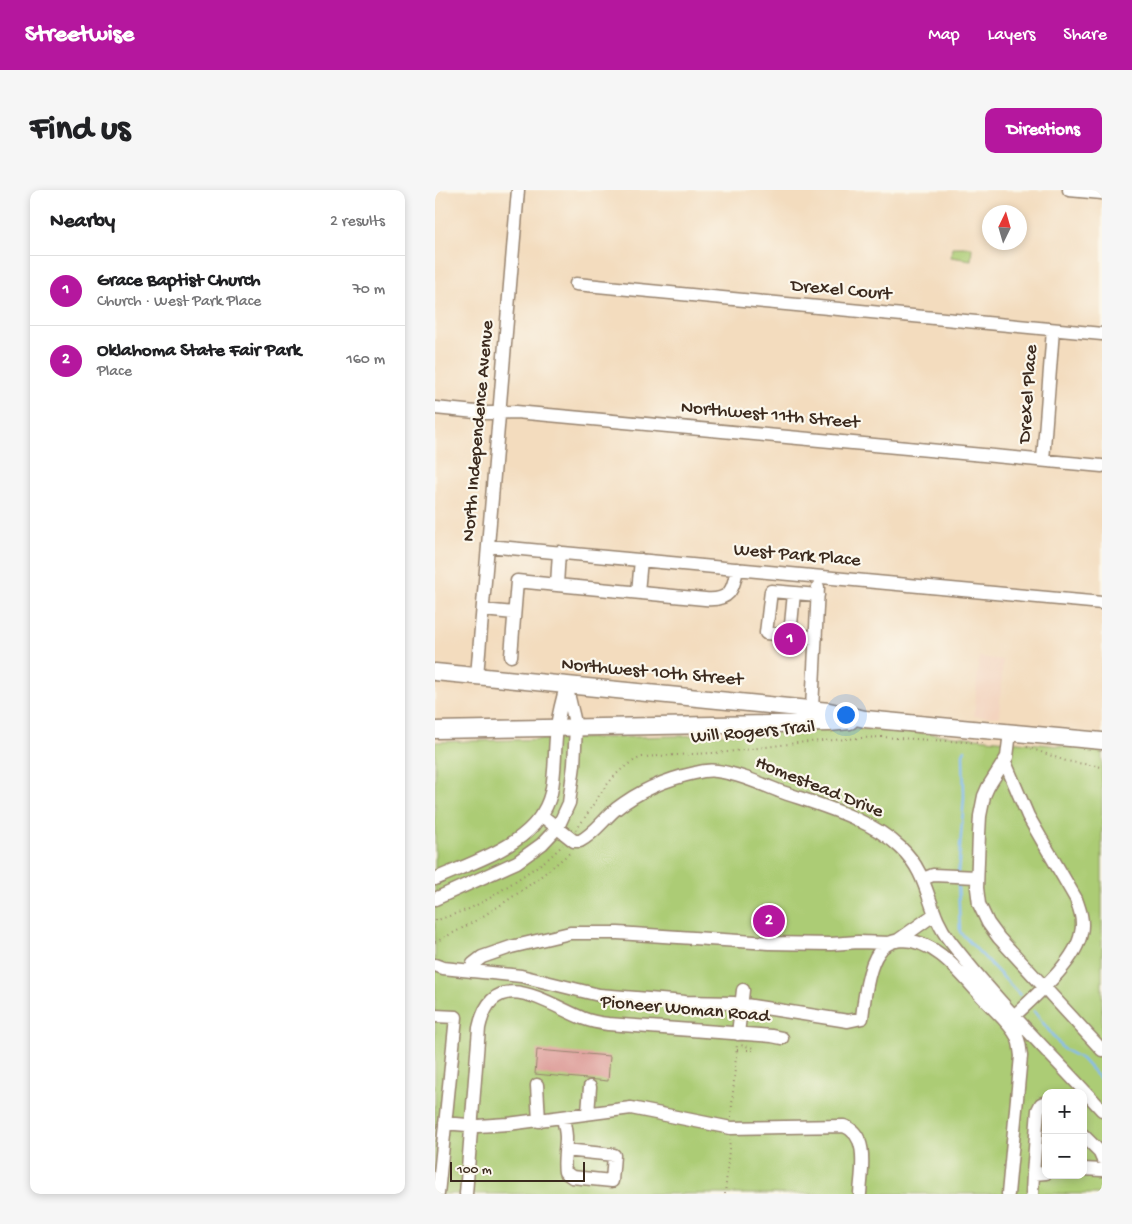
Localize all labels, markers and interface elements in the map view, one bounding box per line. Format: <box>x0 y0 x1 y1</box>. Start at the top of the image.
text: Streetwise <box>25 21 134 50</box>
text: Map <box>928 25 960 46</box>
text: Layers <box>988 25 1035 46</box>
text: Share <box>1063 25 1107 46</box>
button: Directions <box>985 108 1102 153</box>
text: Find us <box>30 110 130 151</box>
north arrow <box>982 205 1027 250</box>
text: Nearby <box>50 210 115 235</box>
text: 2 results <box>330 213 385 232</box>
text: Grace Baptist Church <box>97 270 261 293</box>
street label: Drexel Court <box>788 275 895 307</box>
text: 1 <box>63 281 69 300</box>
text: 70 m <box>352 281 385 300</box>
text: Church · West Park Place <box>97 293 261 312</box>
street label: North Independence Avenue <box>458 319 500 543</box>
text: Oklahoma State Fair Park <box>97 340 301 363</box>
street label: Drexel Place <box>1014 344 1044 446</box>
text: 2 <box>62 351 70 370</box>
text: 160 m <box>346 351 385 370</box>
text: Place <box>97 363 132 382</box>
street label: Northwest 11th Street <box>680 397 862 435</box>
street label: West Park Place <box>733 539 862 573</box>
pin: 1 <box>774 620 806 658</box>
street label: Northwest 10th Street <box>560 654 746 693</box>
your location <box>833 702 859 728</box>
street label: Will Rogers Trail <box>690 716 816 750</box>
street label: Homestead Drive <box>752 752 887 824</box>
pin: 2 <box>753 902 785 940</box>
street label: Pioneer Woman Road <box>599 991 772 1029</box>
map controls <box>1042 1089 1087 1179</box>
button: + <box>1042 1089 1087 1134</box>
button: − <box>1042 1134 1087 1179</box>
scale bar <box>450 1159 585 1182</box>
text: 100 m <box>457 1162 492 1179</box>

